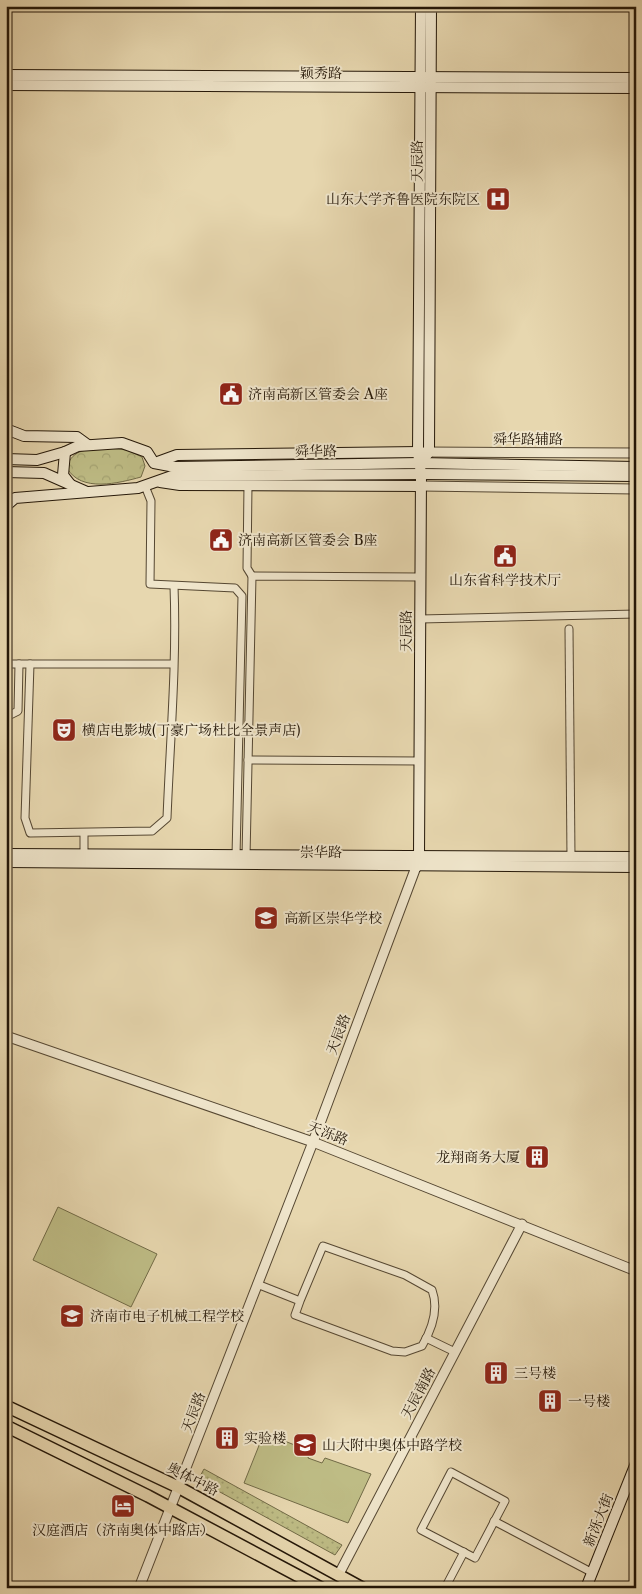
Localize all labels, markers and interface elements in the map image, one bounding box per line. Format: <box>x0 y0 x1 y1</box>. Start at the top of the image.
street label: 颖秀路 <box>300 64 342 82</box>
street label: 天辰路 <box>408 140 426 182</box>
hospital icon: 山东大学齐鲁医院东院区 <box>485 186 511 212</box>
place label: 山东大学齐鲁医院东院区 <box>326 190 480 208</box>
public building icon: 济南高新区管委会 A座 <box>218 381 244 407</box>
place label: 济南高新区管委会 A座 <box>248 385 388 403</box>
street label: 舜华路辅路 <box>493 430 563 448</box>
street label: 舜华路 <box>295 442 337 460</box>
public building icon: 济南高新区管委会 B座 <box>208 527 234 553</box>
place label: 济南高新区管委会 B座 <box>238 531 378 549</box>
public building icon: 山东省科学技术厅 <box>492 543 518 569</box>
place label: 山东省科学技术厅 <box>449 571 561 589</box>
street label: 天辰路 <box>397 610 415 652</box>
theatre icon: 横店电影城(丁豪广场杜比全景声店) <box>51 717 77 743</box>
place label: 横店电影城(丁豪广场杜比全景声店) <box>82 721 301 739</box>
street label: 崇华路 <box>300 843 342 861</box>
school or university icon: 高新区崇华学校 <box>253 905 279 931</box>
place label: 高新区崇华学校 <box>284 909 382 927</box>
street label: 天辰路 <box>322 1011 354 1057</box>
street label: 天泺路 <box>305 1117 351 1149</box>
building icon: 龙翔商务大厦 <box>524 1144 550 1170</box>
place label: 龙翔商务大厦 <box>436 1148 520 1166</box>
school or university icon: 济南市电子机械工程学校 <box>59 1303 85 1329</box>
place label: 济南市电子机械工程学校 <box>90 1307 244 1325</box>
building icon: 三号楼 <box>483 1360 509 1386</box>
street label: 天辰南路 <box>397 1364 439 1422</box>
place label: 三号楼 <box>514 1364 556 1382</box>
building icon: 一号楼 <box>537 1388 563 1414</box>
street label: 天辰路 <box>177 1389 209 1435</box>
place label: 一号楼 <box>568 1392 610 1410</box>
building icon: 实验楼 <box>214 1425 240 1451</box>
place label: 实验楼 <box>244 1429 286 1447</box>
school or university icon: 山大附中奥体中路学校 <box>292 1432 318 1458</box>
place label: 山大附中奥体中路学校 <box>322 1436 462 1454</box>
street label: 奥体中路 <box>164 1458 222 1500</box>
street label: 新泺大街 <box>579 1491 617 1549</box>
hotel icon: 汉庭酒店（济南奥体中路店） <box>110 1493 136 1519</box>
place label: 汉庭酒店（济南奥体中路店） <box>32 1521 214 1539</box>

